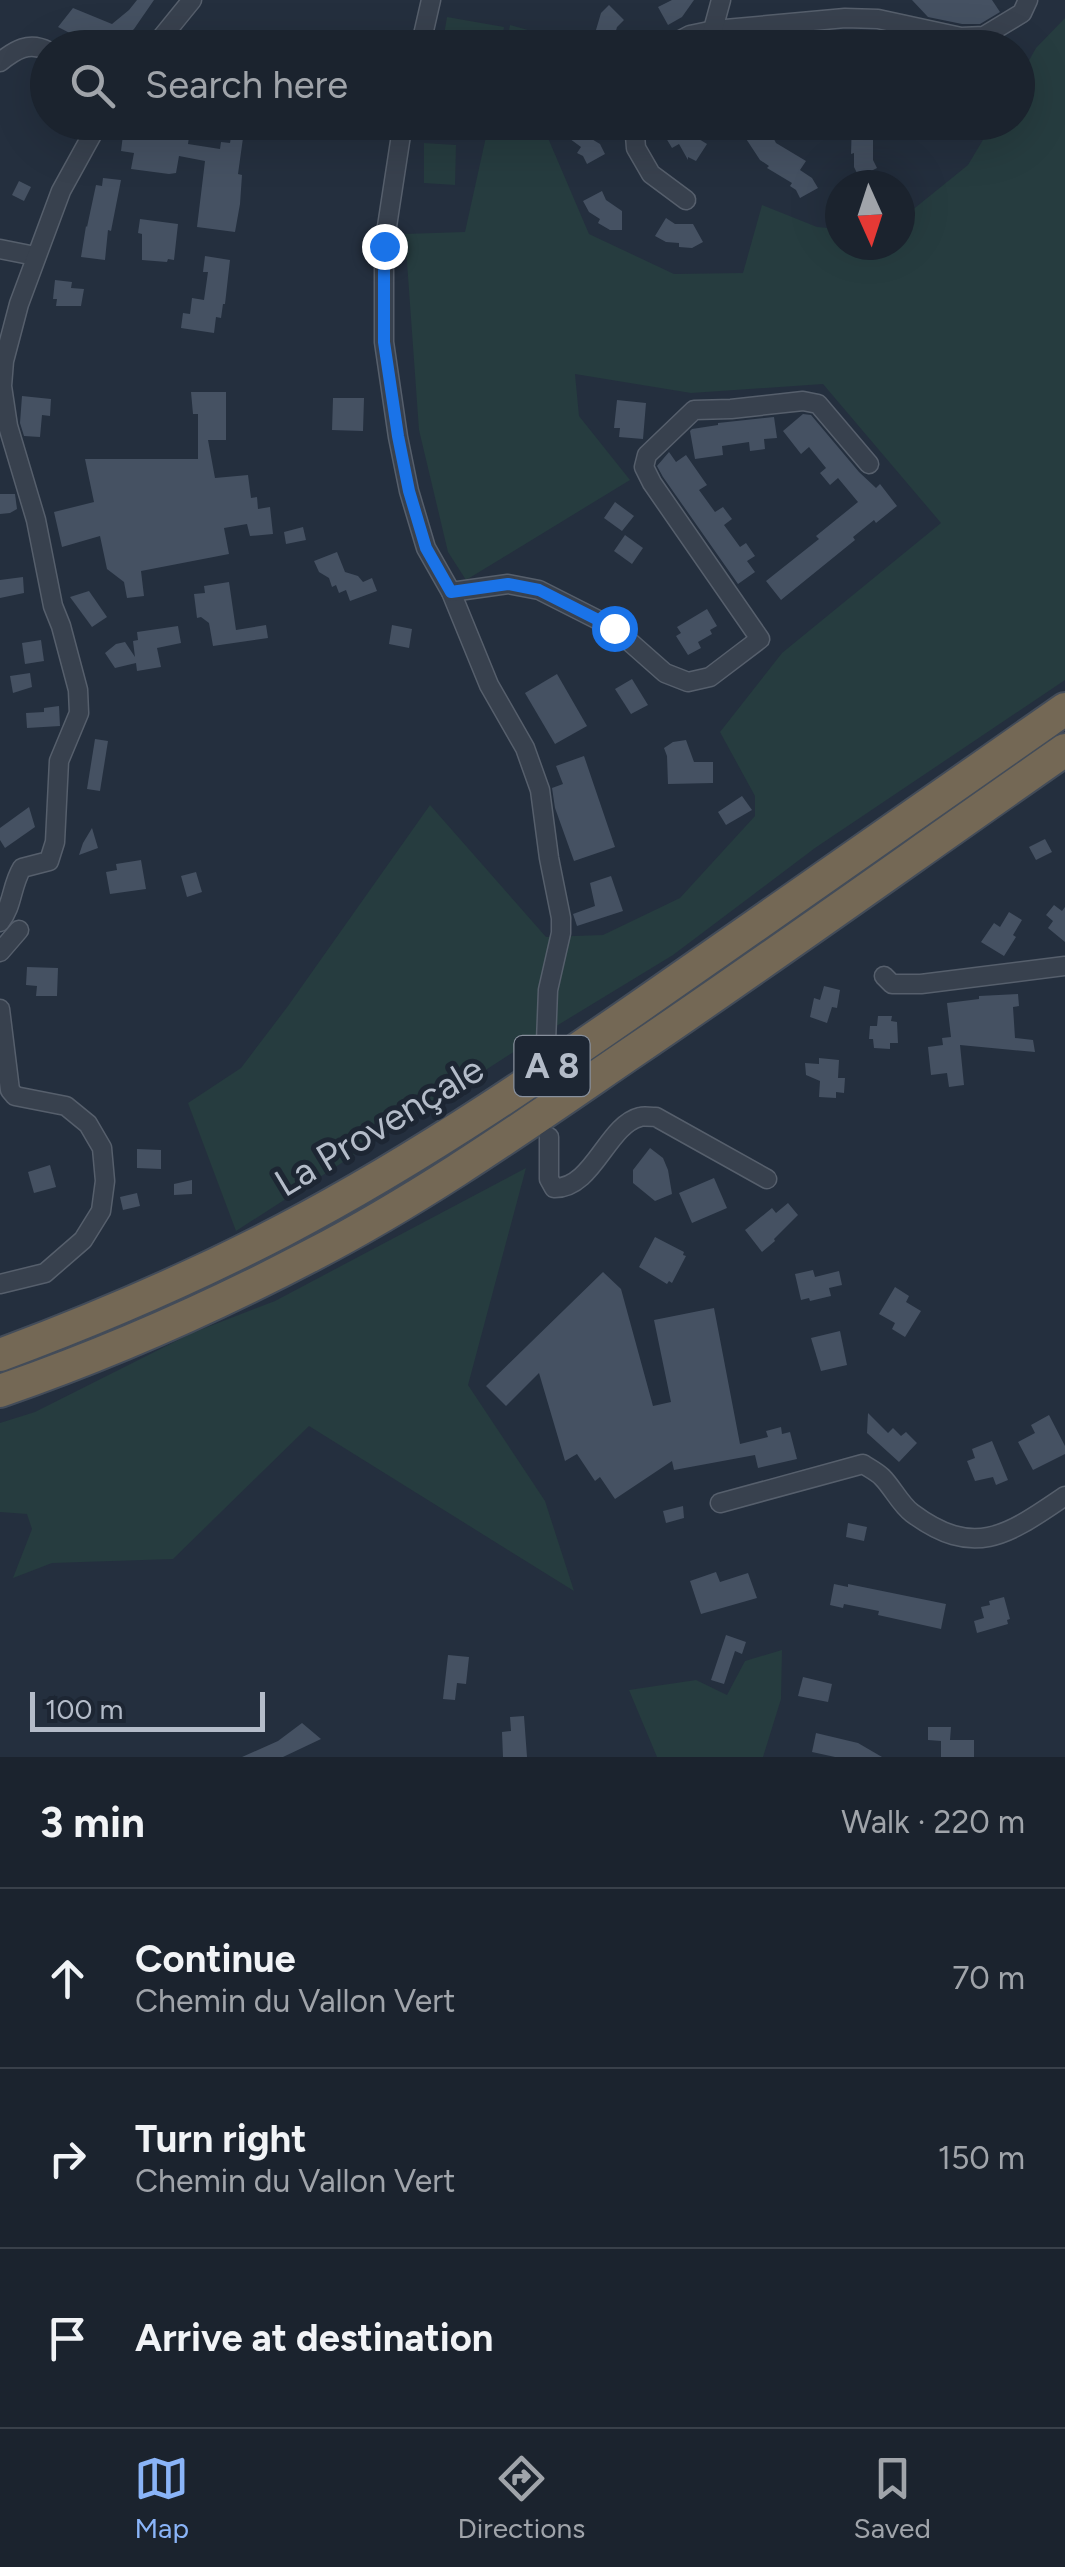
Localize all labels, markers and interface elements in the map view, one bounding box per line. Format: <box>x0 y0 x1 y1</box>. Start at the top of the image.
search box <box>30 30 1035 140</box>
icon: search <box>65 58 120 113</box>
text: Search here <box>145 62 348 108</box>
north arrow <box>825 170 915 260</box>
route end <box>362 224 408 270</box>
route start <box>592 606 638 652</box>
road number: A 8 <box>514 1036 590 1096</box>
street label: La Provençale <box>266 1046 492 1206</box>
scale bar <box>30 1687 265 1732</box>
text: 100 m <box>45 1692 123 1726</box>
text: 3 min <box>40 1797 145 1848</box>
text: Walk · 220 m <box>841 1803 1025 1841</box>
text: Continue <box>135 1936 296 1982</box>
icon: ahead <box>40 1951 95 2006</box>
text: 70 m <box>952 1959 1025 1997</box>
text: Chemin du Vallon Vert <box>135 1982 455 2020</box>
text: Turn right <box>135 2116 307 2162</box>
icon: right <box>40 2131 95 2186</box>
text: 150 m <box>938 2139 1025 2177</box>
text: Chemin du Vallon Vert <box>135 2162 455 2200</box>
icon: arrive <box>40 2311 95 2366</box>
text: Arrive at destination <box>135 2315 493 2361</box>
tab: Map <box>134 2451 189 2545</box>
tab: Directions <box>458 2451 585 2545</box>
tab: Saved <box>854 2451 931 2545</box>

